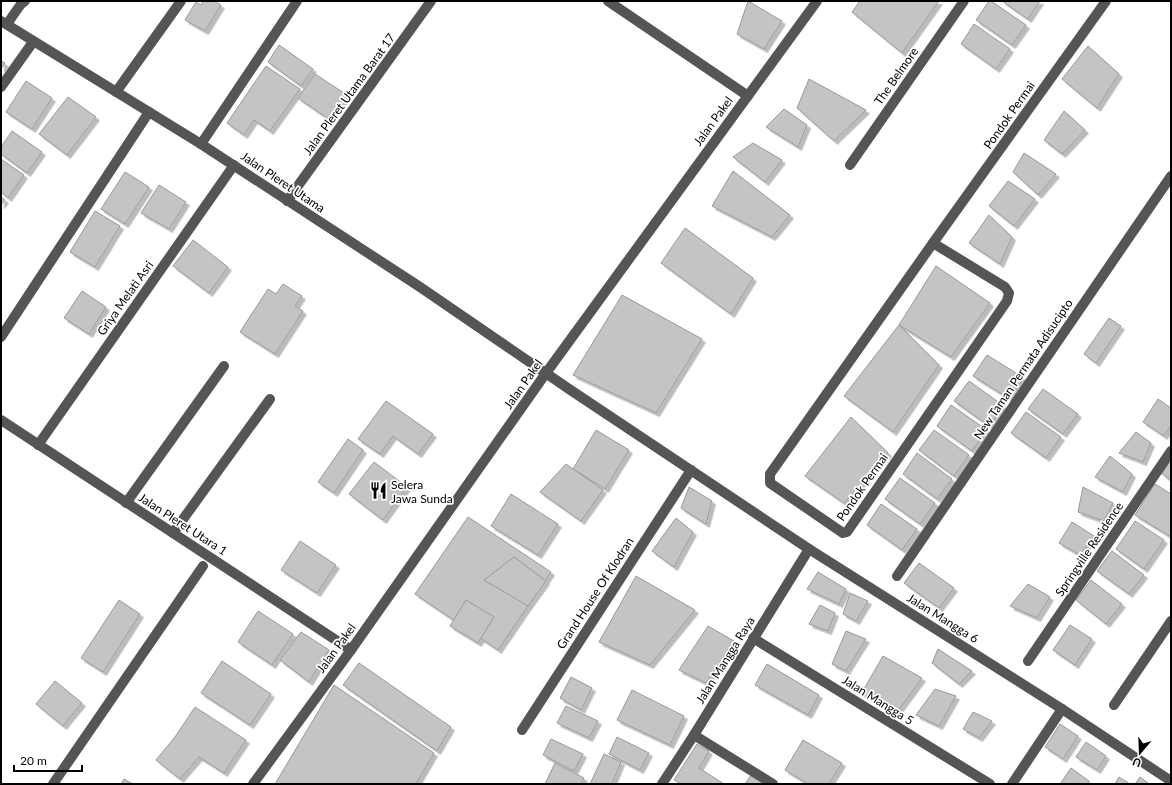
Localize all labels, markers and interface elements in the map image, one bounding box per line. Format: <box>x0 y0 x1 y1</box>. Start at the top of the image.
street label: Jalan Pleret Utama Barat 17 <box>300 30 398 158</box>
street label: The Belmore <box>871 44 921 108</box>
street label: Pondok Permai <box>980 78 1038 152</box>
street label: Jalan Pakel <box>690 93 736 149</box>
street label: Jalan Pleret Utama <box>238 148 328 216</box>
street label: Griya Melati Asri <box>94 258 156 338</box>
street label: New Taman Permata Adisucipto <box>970 296 1076 442</box>
street label: Jalan Pakel <box>500 356 546 412</box>
street label: Pondok Permai <box>833 450 891 524</box>
place label: Selera Jawa Sunda <box>391 477 453 506</box>
restaurant icon: Selera Jawa Sunda <box>368 481 388 501</box>
street label: Jalan Pleret Utara 1 <box>136 490 230 558</box>
street label: Springville Residence <box>1052 499 1126 599</box>
street label: Grand House Of Klodran <box>553 534 637 652</box>
street label: Jalan Mangga 6 <box>904 590 982 646</box>
street label: Jalan Mangga Raya <box>692 614 758 706</box>
street label: Jalan Pakel <box>313 620 359 676</box>
street label: Jalan Mangga 5 <box>839 672 917 728</box>
north arrow <box>1120 733 1160 773</box>
scale bar <box>14 747 82 773</box>
text: 20 m <box>20 753 47 768</box>
text: U <box>1131 755 1143 770</box>

